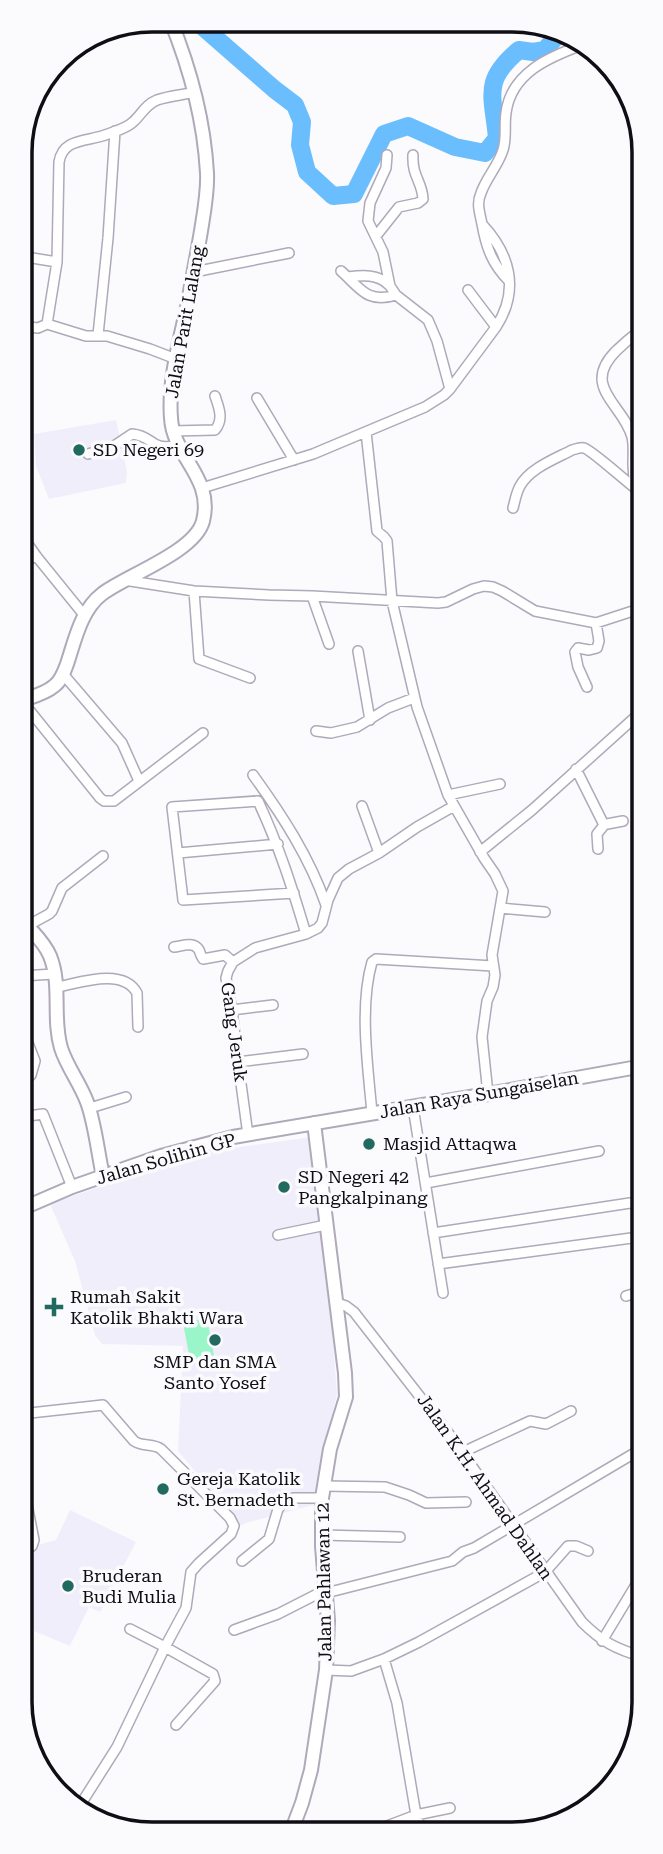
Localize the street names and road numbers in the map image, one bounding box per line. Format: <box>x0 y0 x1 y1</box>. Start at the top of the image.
street label: Jalan Parit Lalang <box>161 243 208 400</box>
street label: Gang Jeruk <box>217 981 252 1083</box>
street label: Jalan Raya Sungaiselan <box>378 1067 581 1122</box>
street label: Jalan Solihin GP <box>94 1129 238 1188</box>
street label: Jalan K.H. Ahmad Dahlan <box>413 1390 558 1584</box>
street label: Jalan Pahlawan 12 <box>312 1502 335 1662</box>

